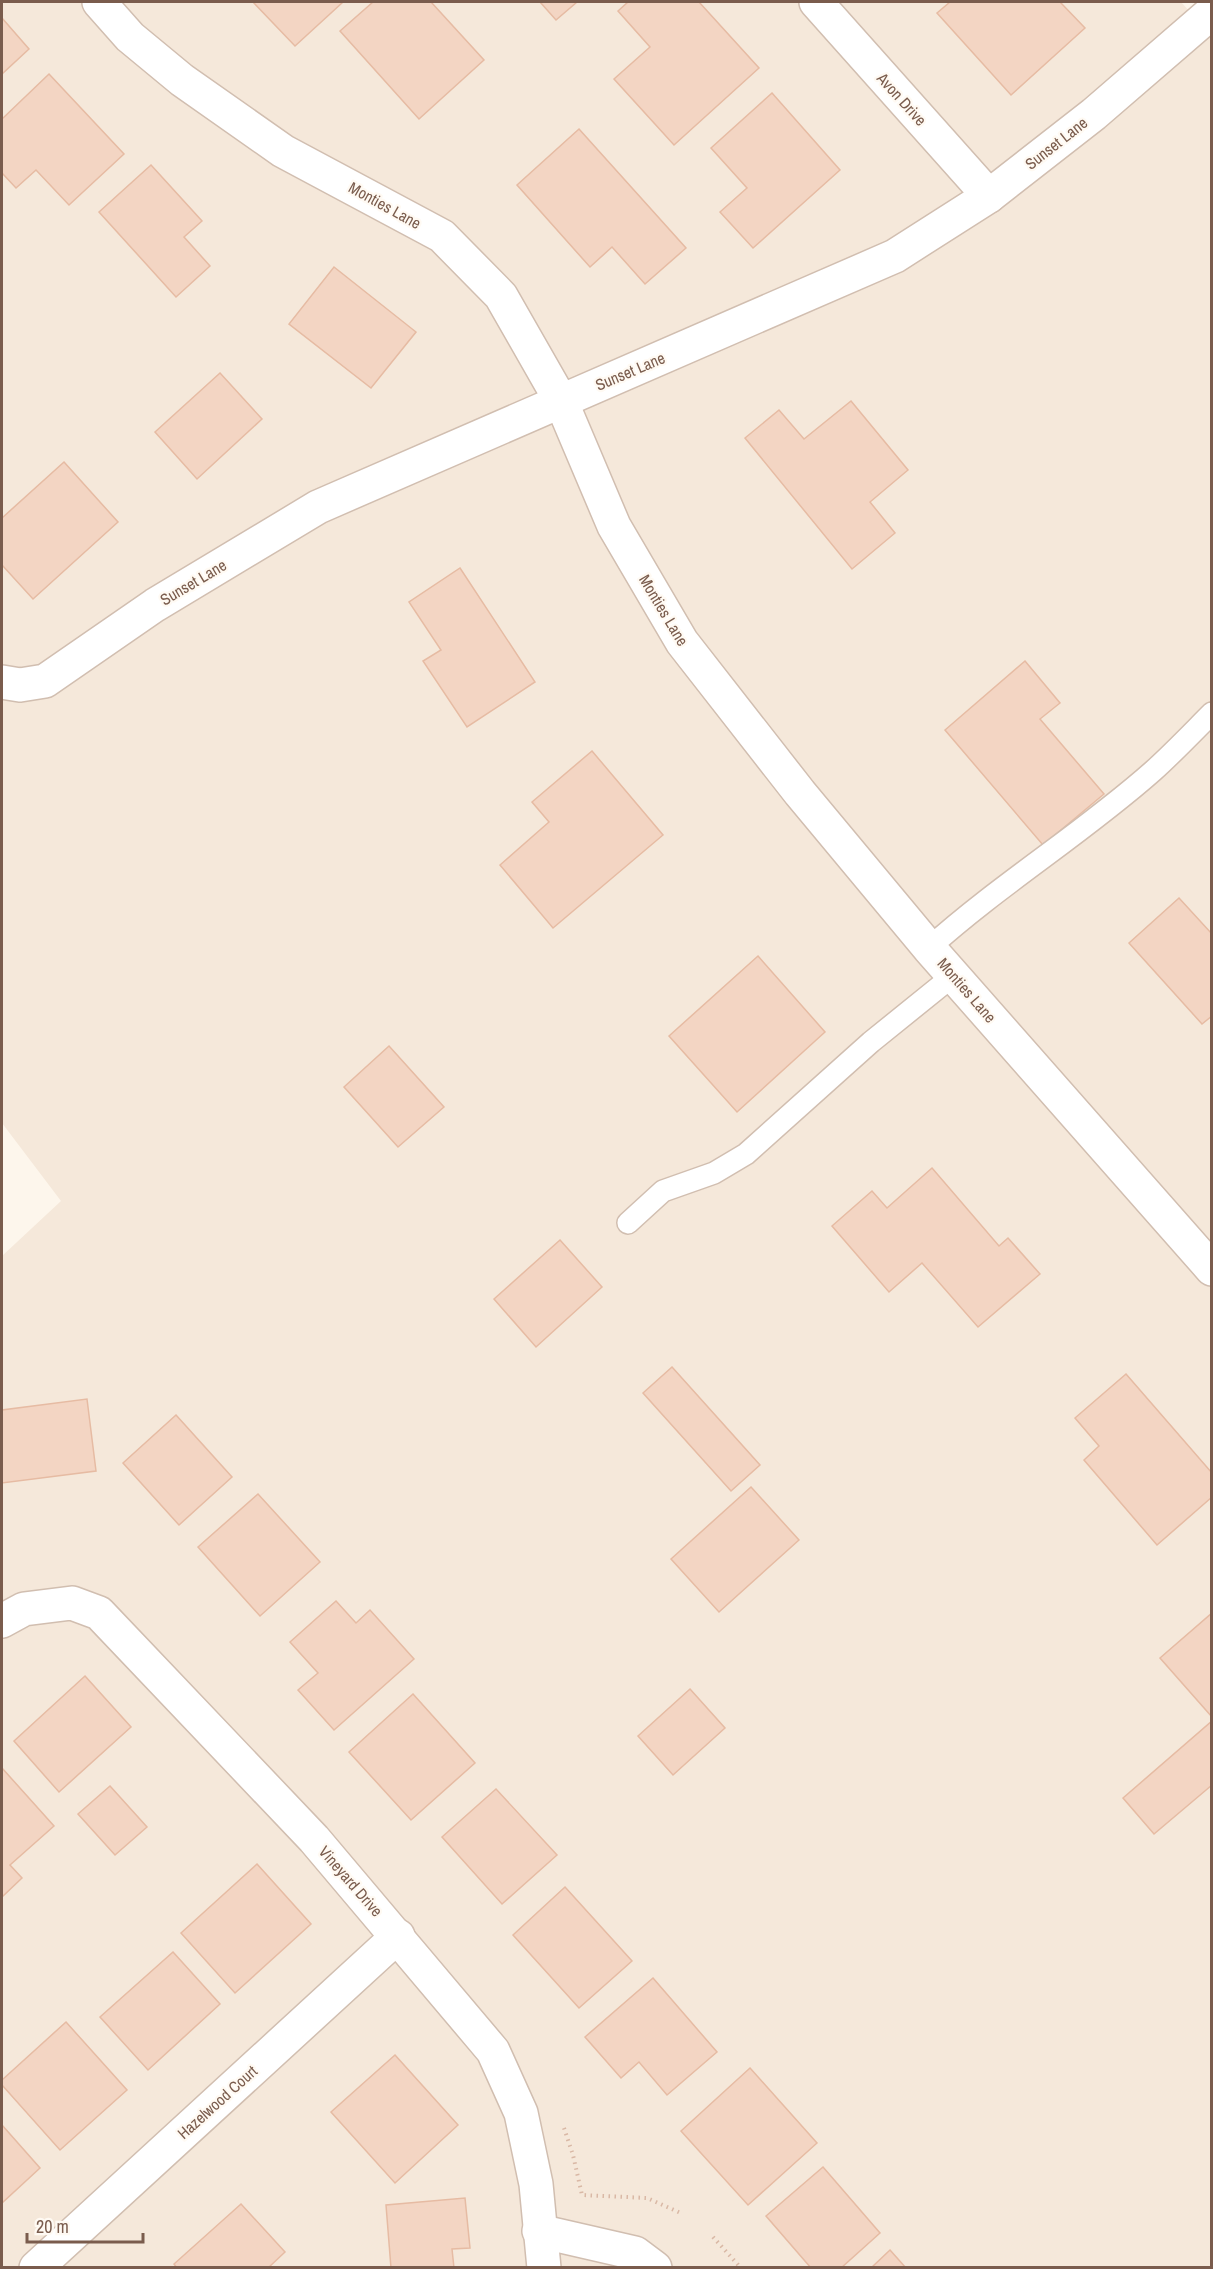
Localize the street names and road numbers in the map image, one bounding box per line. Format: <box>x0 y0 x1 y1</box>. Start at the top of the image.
street label: Avon Drive <box>872 67 932 130</box>
street label: Sunset Lane <box>1020 112 1092 174</box>
street label: Monties Lane <box>345 176 425 234</box>
street label: Sunset Lane <box>592 346 668 396</box>
street label: Sunset Lane <box>156 554 230 610</box>
street label: Monties Lane <box>634 570 694 650</box>
street label: Monties Lane <box>933 953 1001 1027</box>
street label: Vineyard Drive <box>314 1841 388 1921</box>
street label: Hazelwood Court <box>172 2060 262 2144</box>

